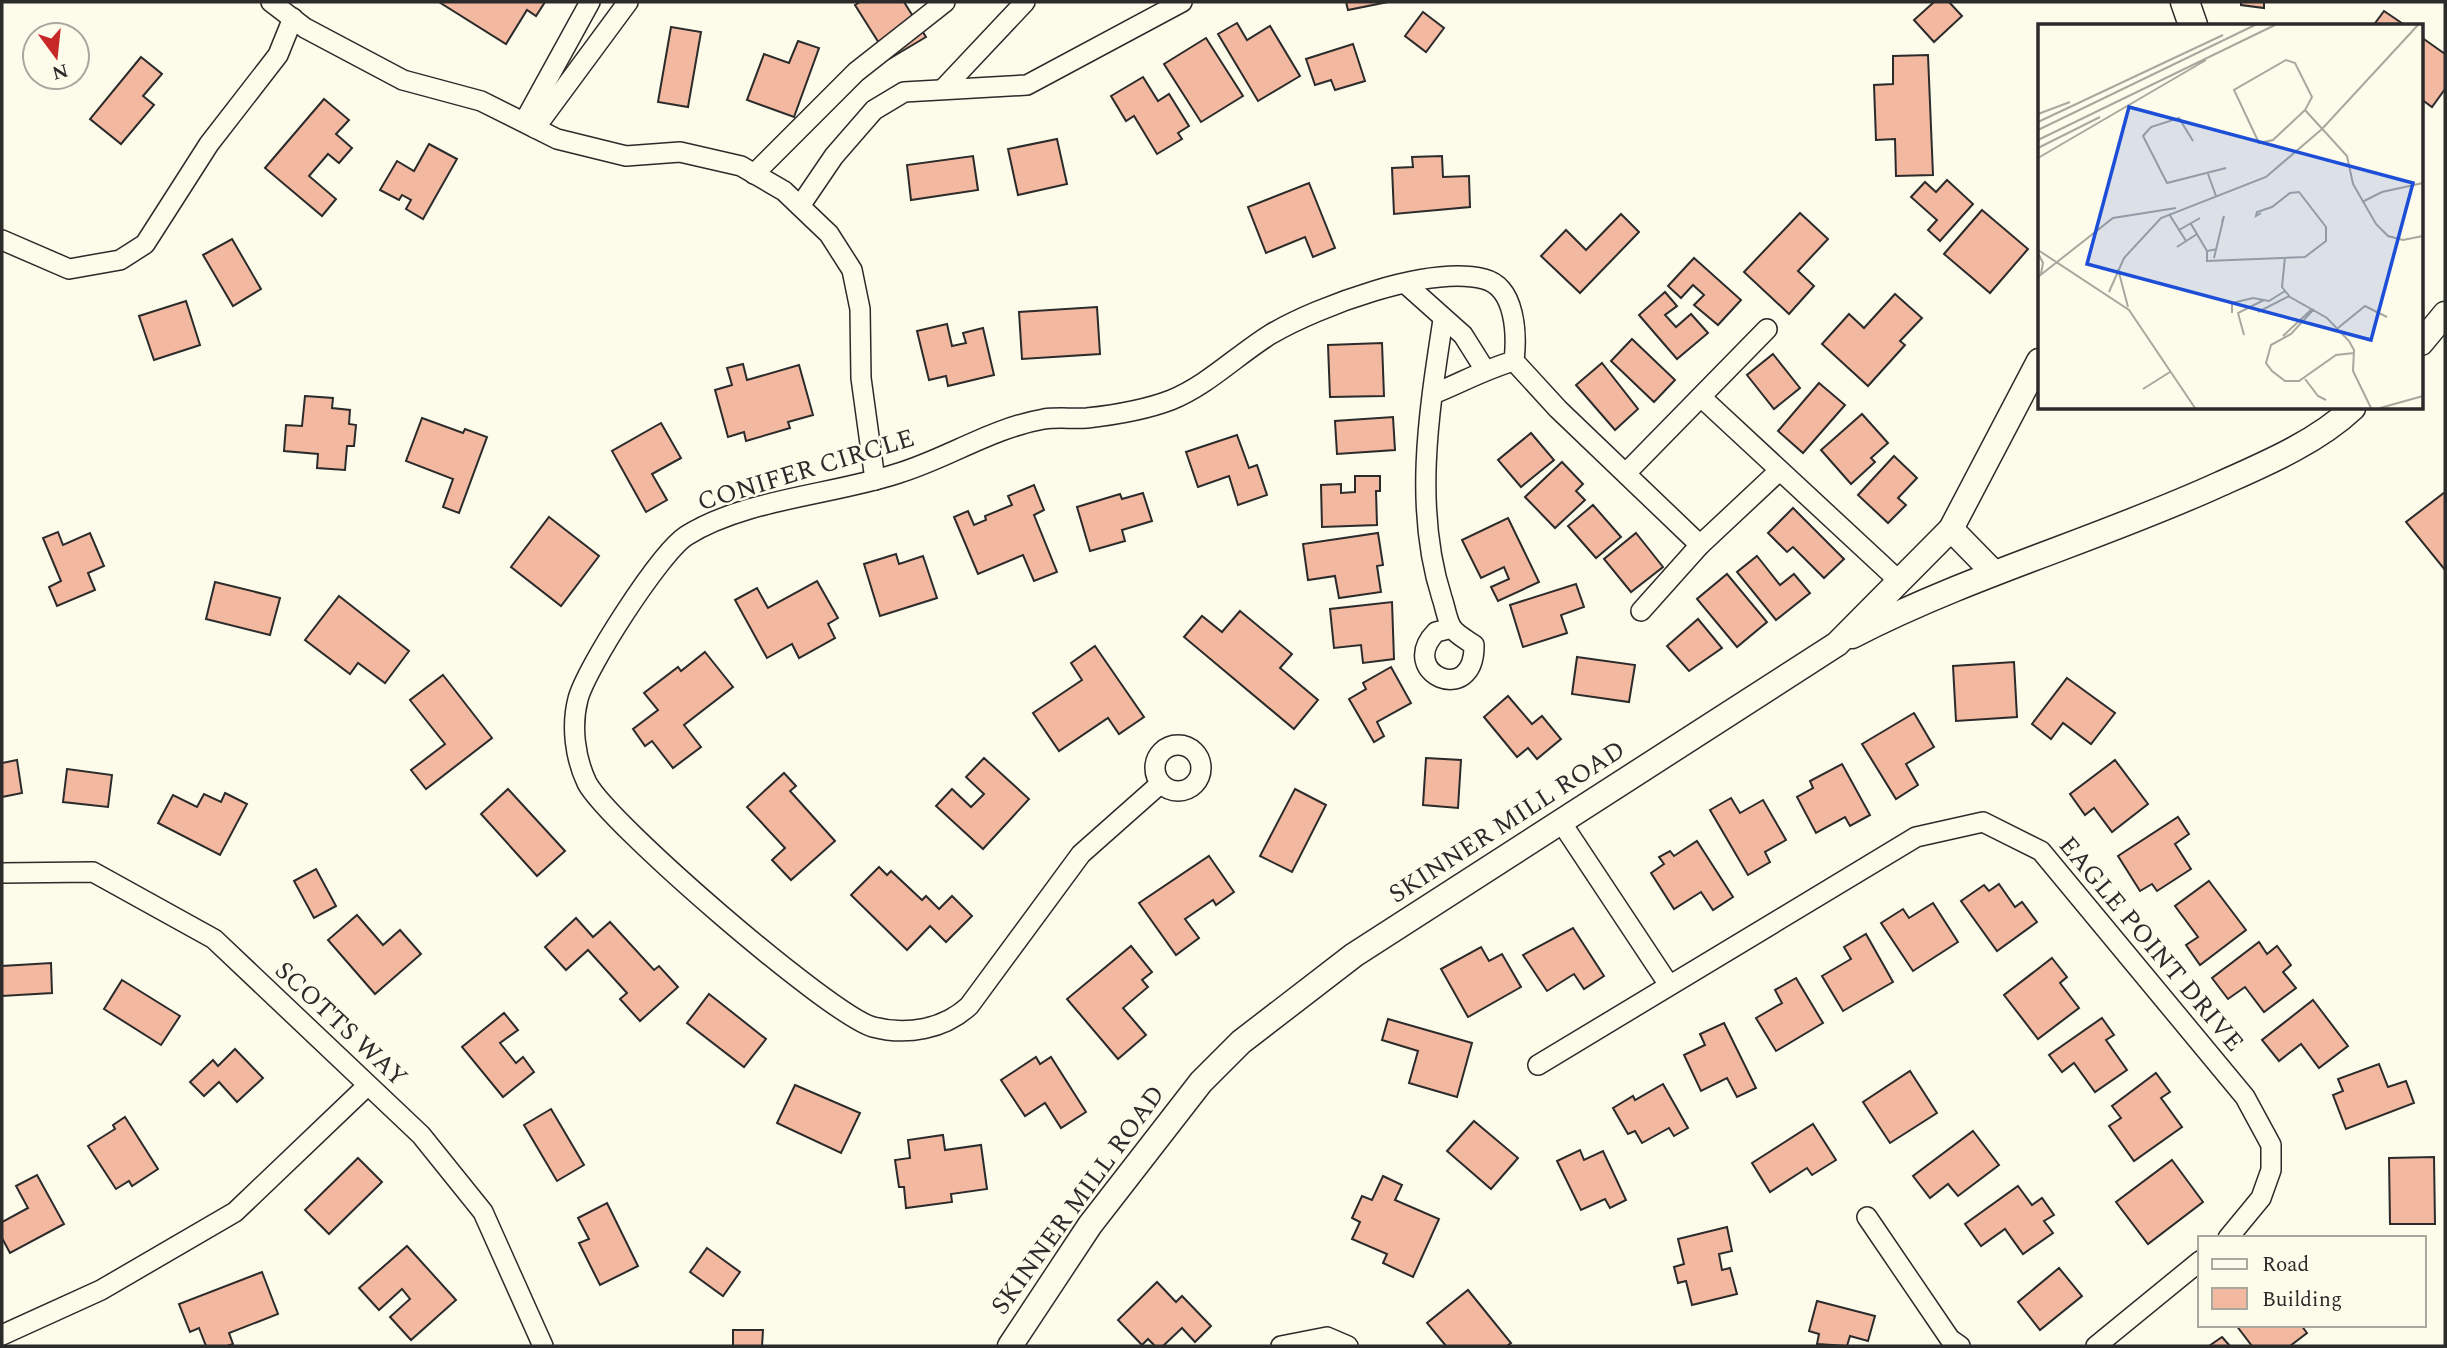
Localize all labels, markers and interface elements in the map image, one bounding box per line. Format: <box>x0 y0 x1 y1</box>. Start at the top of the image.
north arrow <box>21 21 91 91</box>
inset map <box>2038 24 2422 410</box>
text: N <box>49 55 71 87</box>
street label: CONIFER CIRCLE <box>692 418 920 522</box>
street label: SKINNER MILL ROAD <box>1381 730 1633 914</box>
street label: EAGLE POINT DRIVE <box>2048 827 2254 1061</box>
street label: SCOTTS WAY <box>265 951 417 1097</box>
street label: SKINNER MILL ROAD <box>981 1077 1175 1323</box>
legend <box>2198 1236 2426 1327</box>
text: Road <box>2262 1249 2309 1281</box>
text: Building <box>2262 1284 2342 1316</box>

